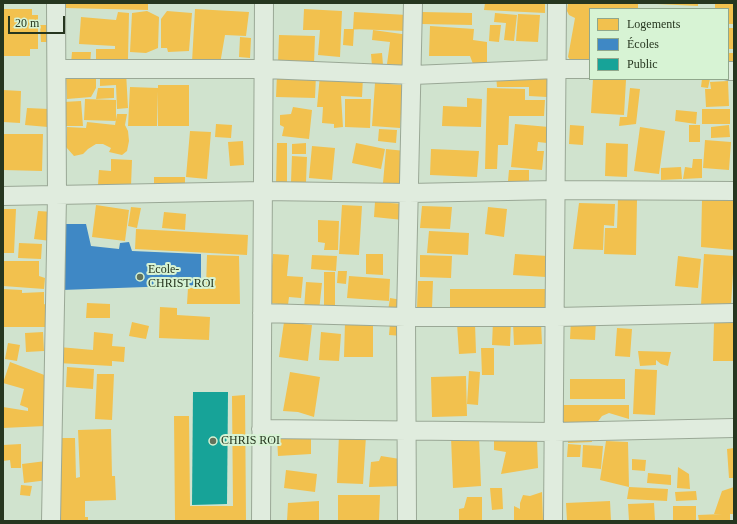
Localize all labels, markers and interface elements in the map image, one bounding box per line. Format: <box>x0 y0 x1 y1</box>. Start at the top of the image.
scale bar <box>10 8 67 34</box>
legend <box>589 8 729 80</box>
text: 20 m <box>15 16 39 30</box>
text: Logements <box>627 17 680 31</box>
text: Écoles <box>627 37 659 51</box>
text: Public <box>627 57 658 71</box>
place label: Ecole- CHRIST ROI <box>148 263 214 291</box>
marker: Ecole- CHRIST ROI <box>135 272 145 282</box>
place label: CHRIS ROI <box>221 434 280 448</box>
marker: CHRIS ROI <box>208 436 218 446</box>

